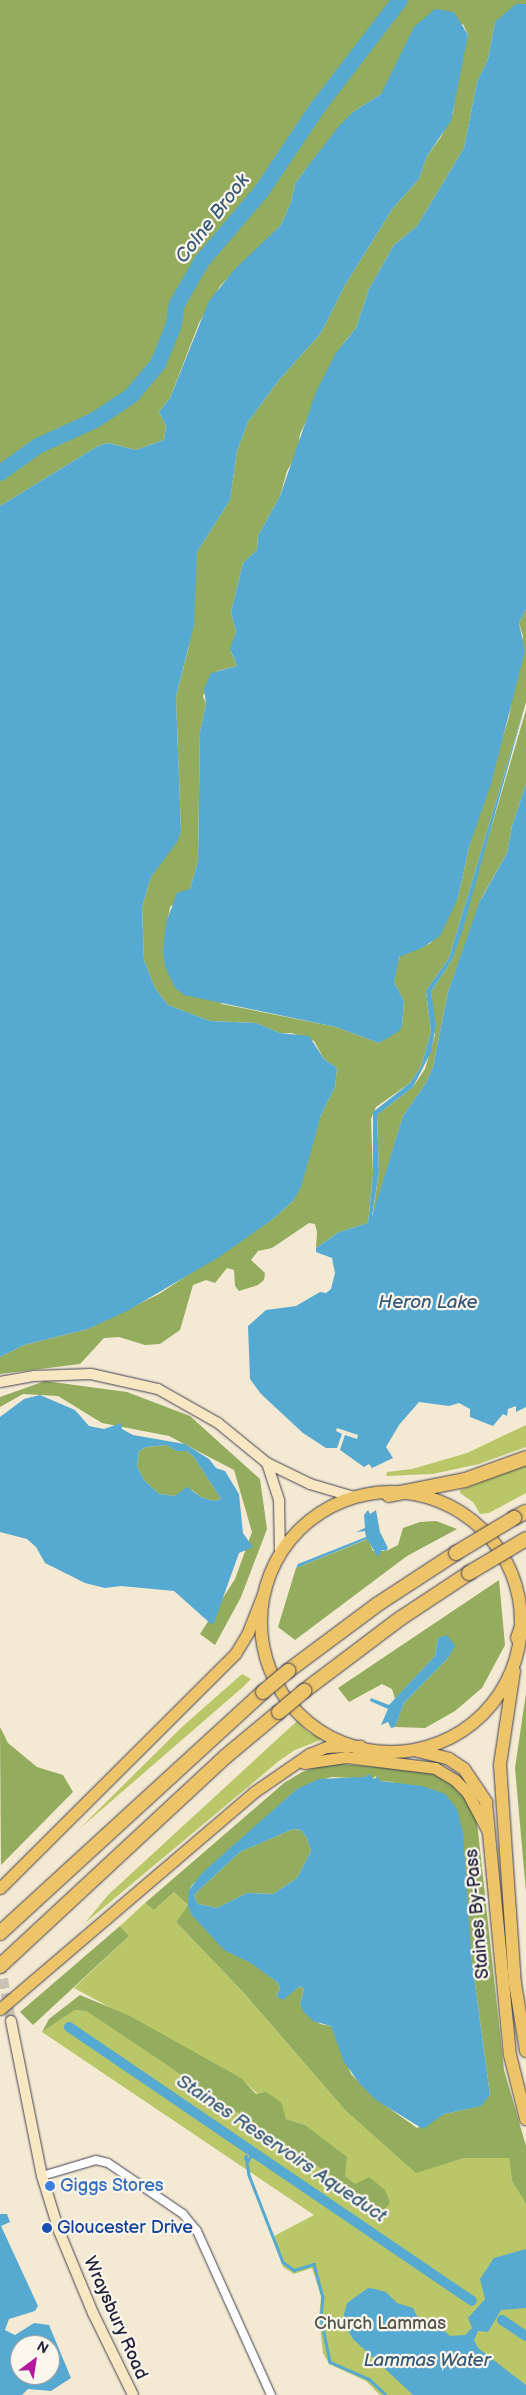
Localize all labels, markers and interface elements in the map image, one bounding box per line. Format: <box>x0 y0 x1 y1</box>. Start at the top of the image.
water label: Colne Brook <box>171 170 255 268</box>
water label: Heron Lake <box>378 1292 478 1314</box>
street label: Staines By-Pass <box>462 1848 494 1980</box>
water label: Staines Reservoirs Aqueduct <box>172 2070 390 2228</box>
place label: Giggs Stores <box>60 2175 164 2197</box>
marker: Giggs Stores <box>44 2180 56 2192</box>
place label: Gloucester Drive <box>57 2217 193 2239</box>
marker: Gloucester Drive <box>41 2222 53 2234</box>
street label: Wraysbury Road <box>78 2253 152 2383</box>
park label: Church Lammas <box>314 2313 446 2335</box>
north arrow <box>10 2335 60 2385</box>
text: N <box>34 2338 51 2358</box>
water label: Lammas Water <box>363 2350 491 2372</box>

